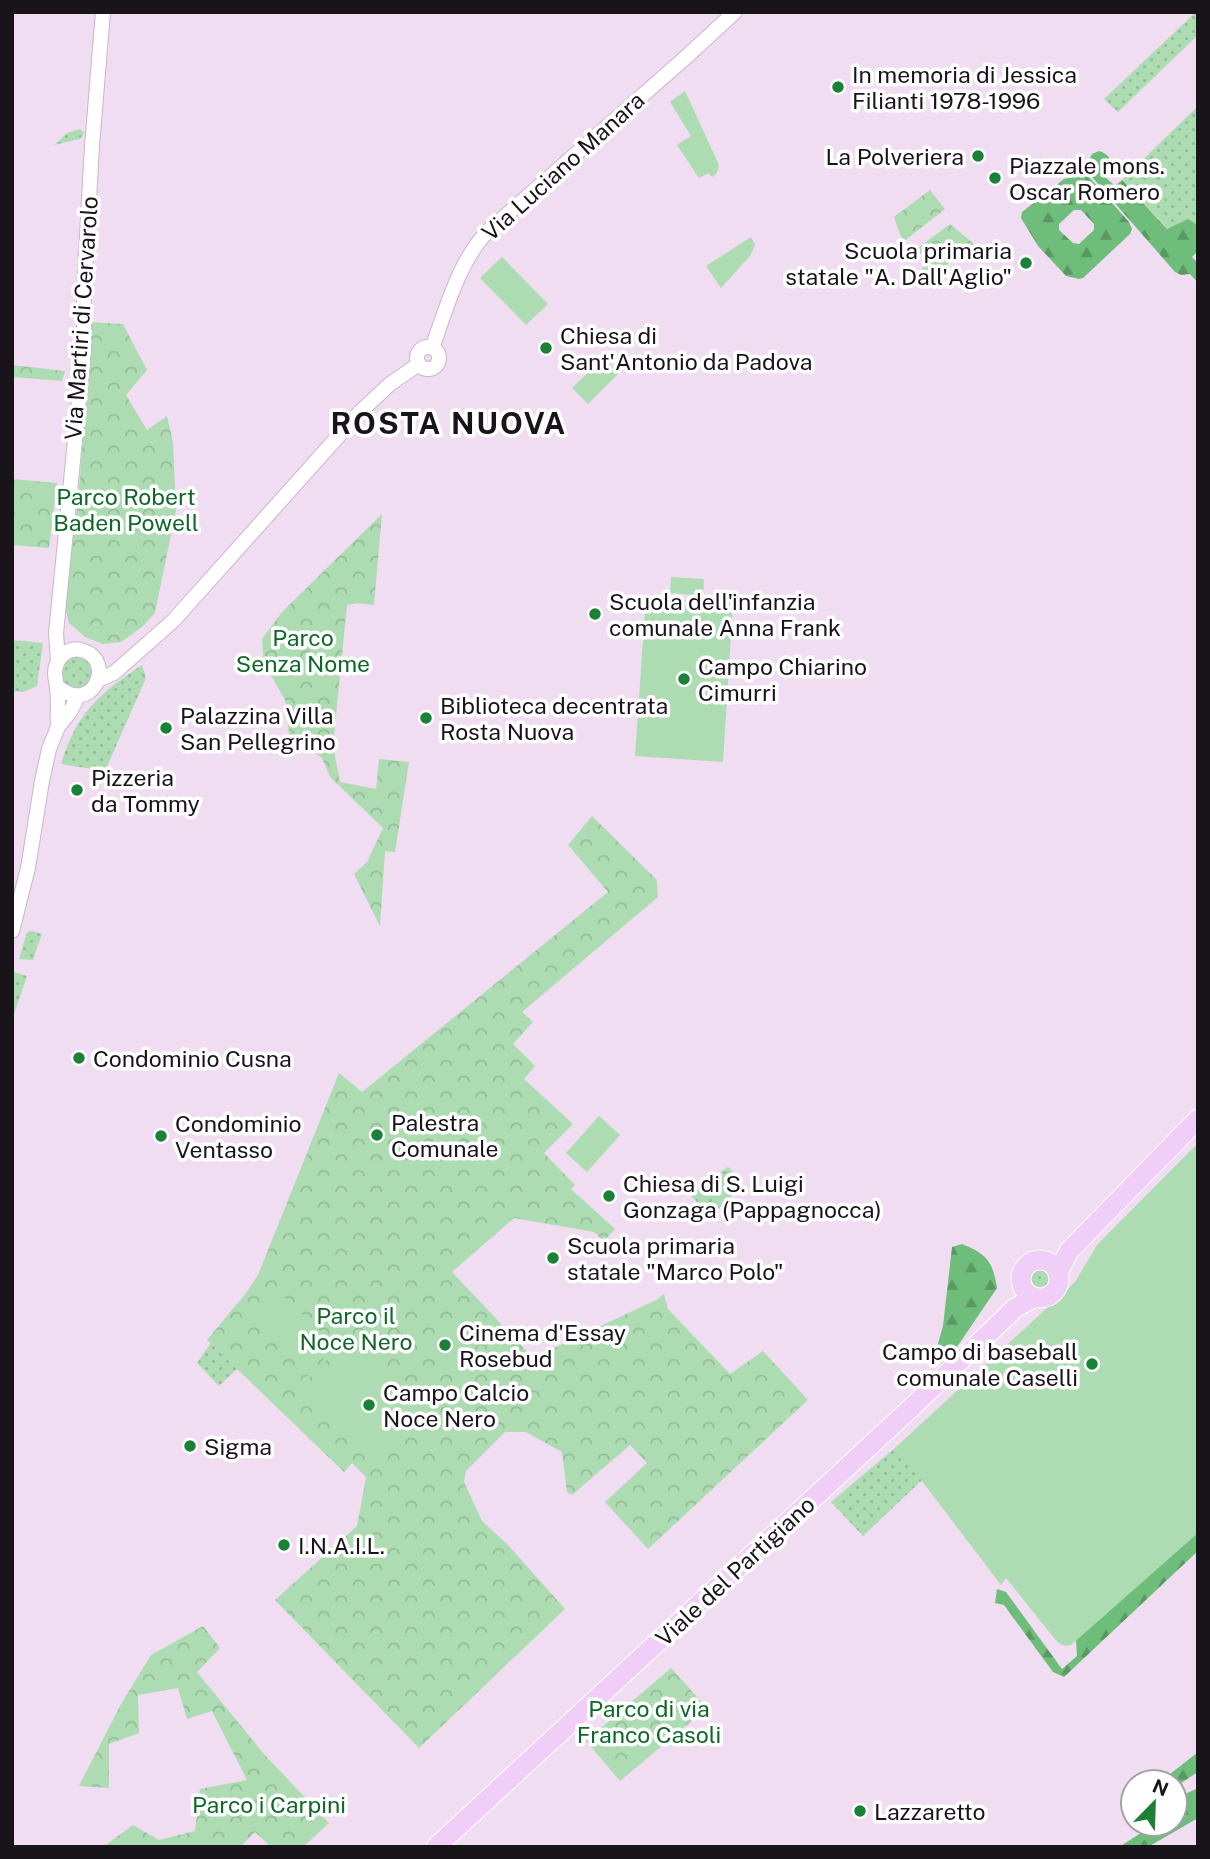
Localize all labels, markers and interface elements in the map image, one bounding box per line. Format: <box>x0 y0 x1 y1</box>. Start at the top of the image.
place label: In memoria di Jessica Filianti 1978-1996 <box>852 61 1077 114</box>
marker: In memoria di Jessica Filianti 1978-1996 <box>830 79 846 95</box>
street label: Via Luciano Manara <box>476 86 650 246</box>
place label: La Polveriera <box>825 143 964 170</box>
marker: La Polveriera <box>970 148 986 164</box>
place label: Piazzale mons. Oscar Romero <box>1009 152 1165 205</box>
marker: Piazzale mons. Oscar Romero <box>987 170 1003 186</box>
street label: Via Martiri di Cervarolo <box>59 195 103 441</box>
place label: Scuola primaria statale "A. Dall'Aglio" <box>785 237 1012 290</box>
marker: Scuola primaria statale "A. Dall'Aglio" <box>1018 255 1034 271</box>
place label: Chiesa di Sant'Antonio da Padova <box>560 322 813 375</box>
marker: Chiesa di Sant'Antonio da Padova <box>538 340 554 356</box>
district label: ROSTA NUOVA <box>331 405 567 441</box>
park label: Parco Robert Baden Powell <box>53 483 199 536</box>
place label: Scuola dell'infanzia comunale Anna Frank <box>609 588 841 641</box>
marker: Scuola dell'infanzia comunale Anna Frank <box>587 606 603 622</box>
park label: Parco Senza Nome <box>236 624 370 677</box>
place label: Campo Chiarino Cimurri <box>698 653 867 706</box>
marker: Campo Chiarino Cimurri <box>676 671 692 687</box>
place label: Biblioteca decentrata Rosta Nuova <box>440 692 668 745</box>
place label: Palazzina Villa San Pellegrino <box>180 702 336 755</box>
marker: Biblioteca decentrata Rosta Nuova <box>418 710 434 726</box>
marker: Palazzina Villa San Pellegrino <box>158 720 174 736</box>
place label: Pizzeria da Tommy <box>91 764 200 817</box>
marker: Pizzeria da Tommy <box>69 782 85 798</box>
place label: Condominio Cusna <box>93 1045 292 1072</box>
marker: Condominio Cusna <box>71 1050 87 1066</box>
place label: Palestra Comunale <box>391 1109 499 1162</box>
place label: Condominio Ventasso <box>175 1110 302 1163</box>
marker: Palestra Comunale <box>369 1127 385 1143</box>
marker: Condominio Ventasso <box>153 1128 169 1144</box>
place label: Chiesa di S. Luigi Gonzaga (Pappagnocca) <box>623 1170 882 1223</box>
marker: Chiesa di S. Luigi Gonzaga (Pappagnocca) <box>601 1188 617 1204</box>
place label: Scuola primaria statale "Marco Polo" <box>567 1232 783 1285</box>
marker: Scuola primaria statale "Marco Polo" <box>545 1250 561 1266</box>
park label: Parco il Noce Nero <box>299 1302 413 1355</box>
place label: Cinema d'Essay Rosebud <box>459 1319 626 1372</box>
marker: Cinema d'Essay Rosebud <box>437 1337 453 1353</box>
place label: Campo di baseball comunale Caselli <box>882 1338 1078 1391</box>
marker: Campo di baseball comunale Caselli <box>1084 1356 1100 1372</box>
place label: Campo Calcio Noce Nero <box>383 1379 529 1432</box>
marker: Campo Calcio Noce Nero <box>361 1397 377 1413</box>
place label: Sigma <box>204 1433 272 1460</box>
marker: Sigma <box>182 1438 198 1454</box>
street label: Viale del Partigiano <box>650 1490 820 1652</box>
place label: I.N.A.I.L. <box>298 1532 385 1559</box>
marker: I.N.A.I.L. <box>276 1537 292 1553</box>
park label: Parco di via Franco Casoli <box>577 1695 721 1748</box>
north arrow <box>1119 1768 1189 1838</box>
text: N <box>1150 1774 1172 1800</box>
park label: Parco i Carpini <box>192 1791 346 1818</box>
place label: Lazzaretto <box>874 1798 986 1825</box>
marker: Lazzaretto <box>852 1803 868 1819</box>

